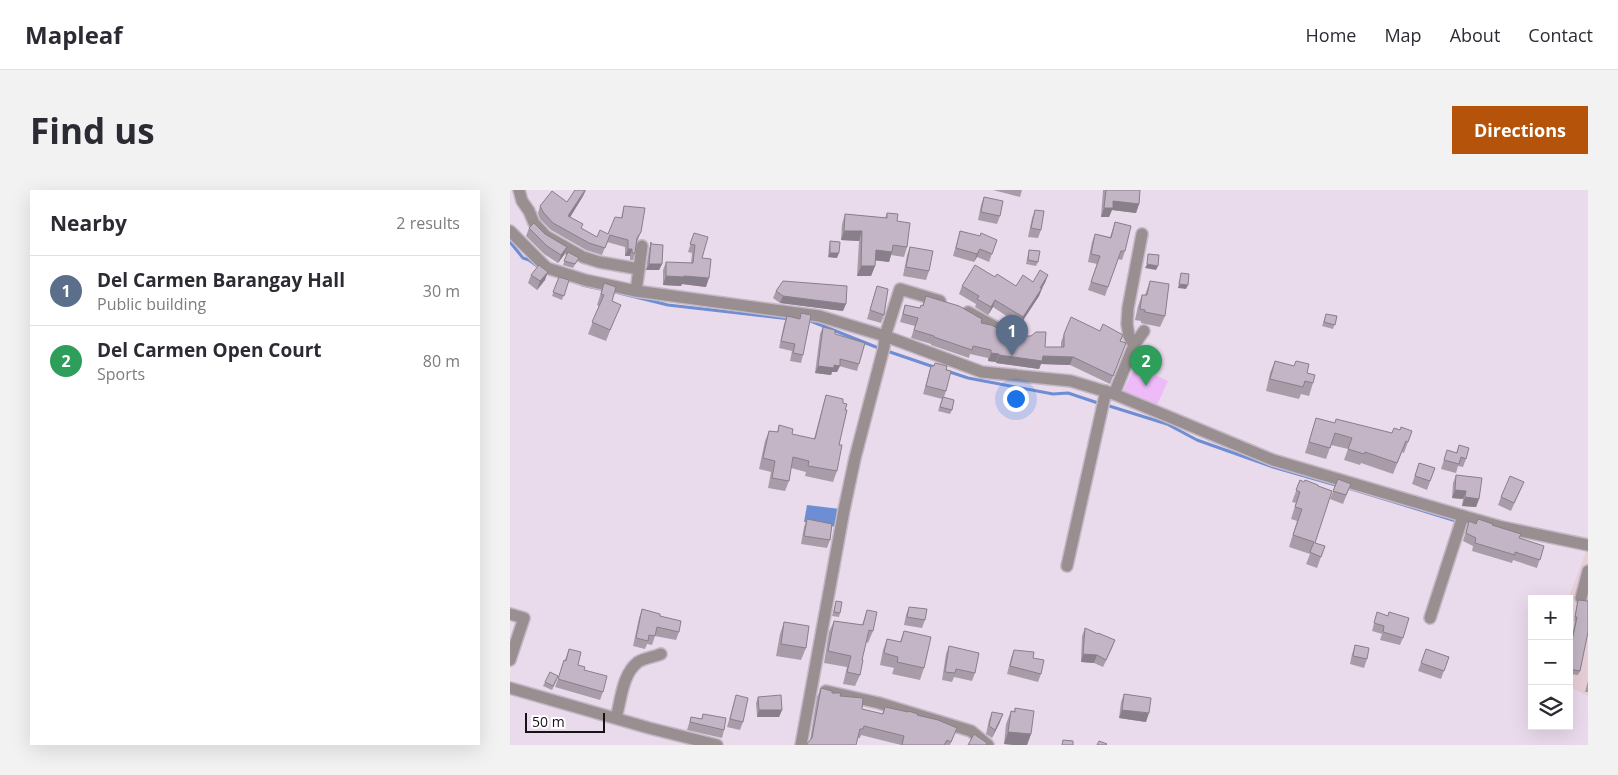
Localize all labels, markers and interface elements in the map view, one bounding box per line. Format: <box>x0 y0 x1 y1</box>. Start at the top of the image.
text: Mapleaf <box>25 18 123 51</box>
text: Home <box>1306 23 1356 47</box>
text: Map <box>1384 23 1422 47</box>
text: About <box>1450 23 1500 47</box>
text: Contact <box>1528 23 1593 47</box>
button: Directions <box>1452 106 1588 154</box>
text: Find us <box>30 107 155 154</box>
text: Nearby <box>50 209 127 237</box>
text: 2 results <box>396 212 460 234</box>
text: Del Carmen Barangay Hall <box>97 267 345 293</box>
text: 1 <box>61 280 71 302</box>
text: 30 m <box>423 280 460 302</box>
text: Public building <box>97 293 206 315</box>
pin: 1 <box>996 315 1028 356</box>
text: Del Carmen Open Court <box>97 337 322 363</box>
pin: 2 <box>1130 345 1162 386</box>
text: 2 <box>61 350 71 372</box>
text: 80 m <box>423 350 460 372</box>
text: Sports <box>97 363 145 385</box>
your location <box>1003 386 1029 412</box>
map controls <box>1528 595 1573 730</box>
button: + <box>1528 595 1573 640</box>
button: − <box>1528 640 1573 685</box>
button: layers <box>1528 685 1573 730</box>
scale bar <box>525 710 605 733</box>
text: 50 m <box>532 712 565 731</box>

